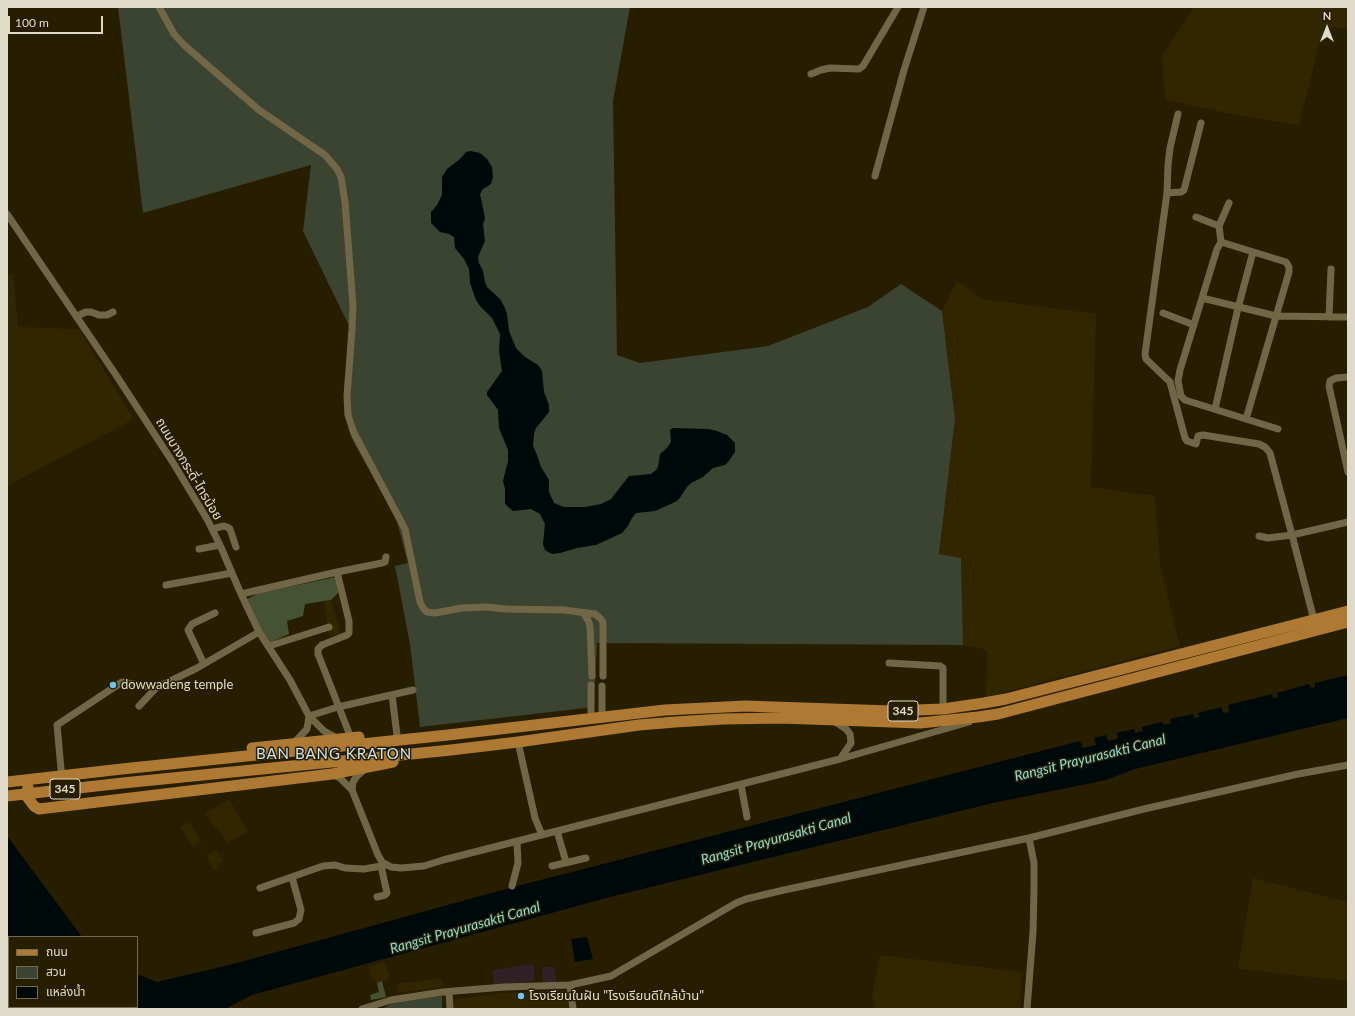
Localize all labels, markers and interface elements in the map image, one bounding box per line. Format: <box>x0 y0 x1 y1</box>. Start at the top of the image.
scale bar <box>10 8 105 34</box>
north arrow <box>1307 8 1347 48</box>
text: N <box>1323 9 1331 22</box>
text: 100 m <box>15 15 49 30</box>
street label: ถนนบางกระดี่-ไทรน้อย <box>152 415 226 523</box>
place label: dowwadeng temple <box>121 677 233 693</box>
marker: dowwadeng temple <box>108 680 118 690</box>
road number: 345 <box>888 701 918 721</box>
water label: Rangsit Prayurasakti Canal <box>1013 731 1167 785</box>
district label: BAN BANG KRATON <box>256 745 412 763</box>
road number: 345 <box>50 779 80 799</box>
water label: Rangsit Prayurasakti Canal <box>699 809 853 869</box>
water label: Rangsit Prayurasakti Canal <box>388 898 542 958</box>
legend <box>8 936 138 1008</box>
text: ถนน <box>46 944 68 959</box>
text: สวน <box>46 964 66 979</box>
text: แหล่งน้ำ <box>46 984 85 999</box>
place label: โรงเรียนในฝัน "โรงเรียนดีใกล้บ้าน" <box>529 988 704 1004</box>
marker: โรงเรียนในฝัน "โรงเรียนดีใกล้บ้าน" <box>516 991 526 1001</box>

